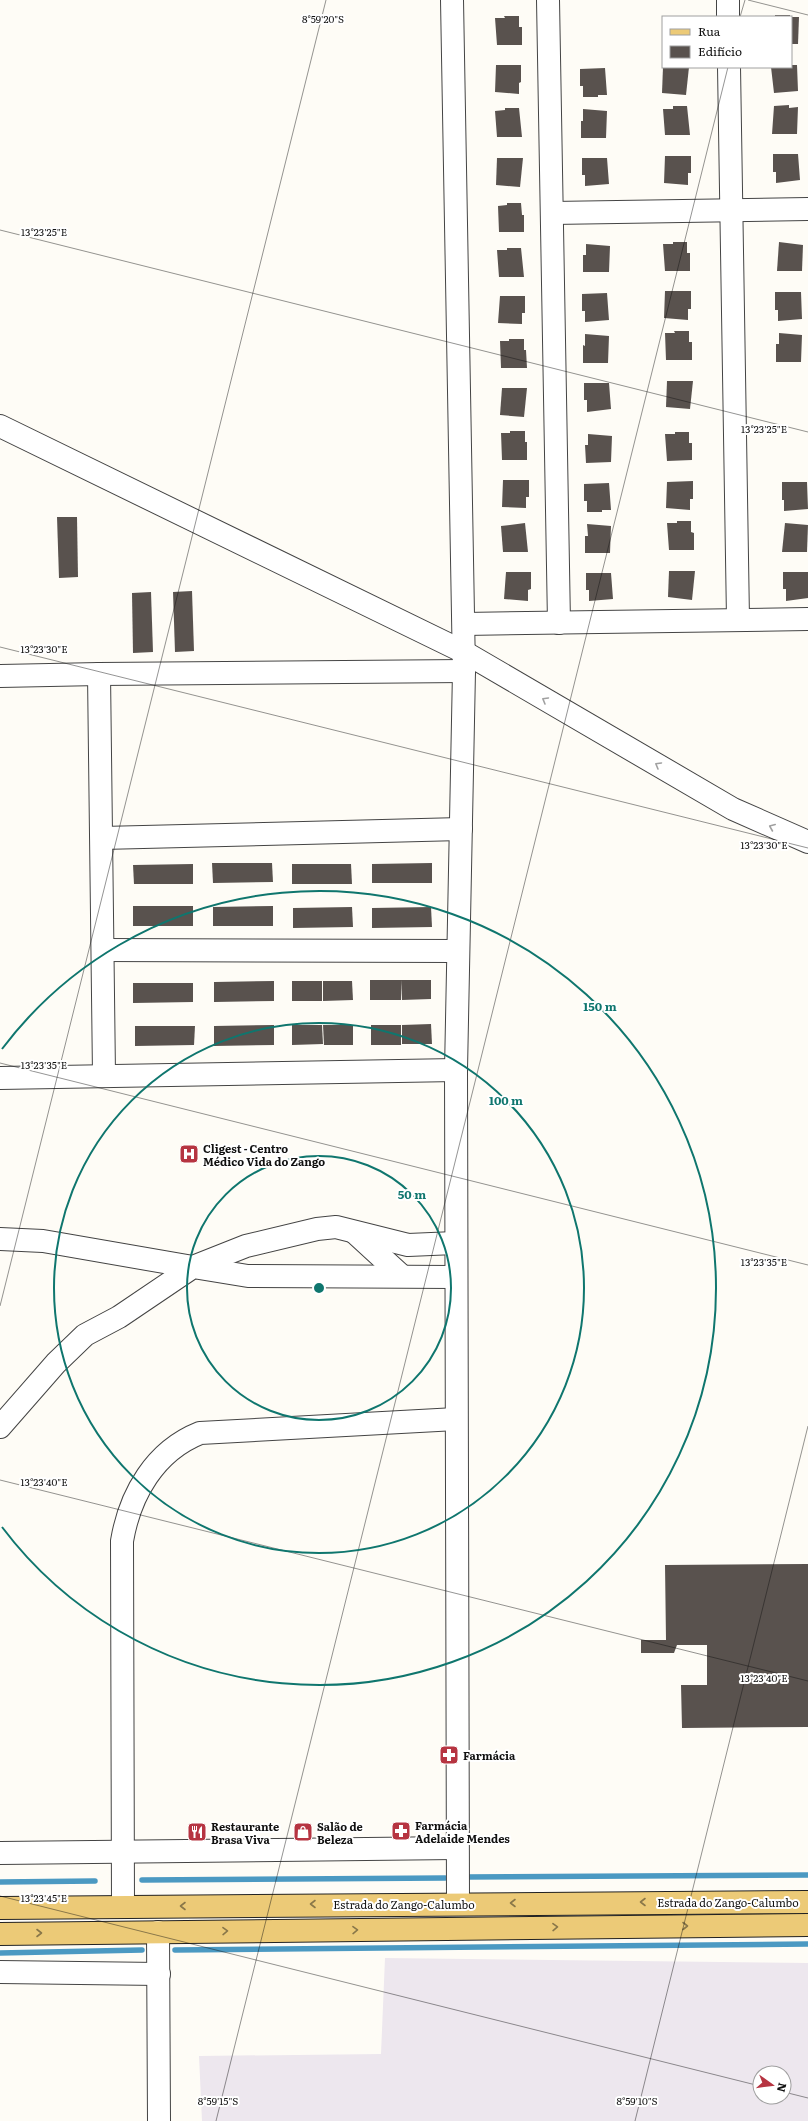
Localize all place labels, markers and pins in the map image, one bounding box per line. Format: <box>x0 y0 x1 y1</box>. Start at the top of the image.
place label: Cligest - Centro Médico Vida do Zango <box>203 1140 325 1169</box>
hospital icon: Cligest - Centro Médico Vida do Zango <box>178 1143 200 1165</box>
centre of rings <box>312 1281 326 1295</box>
pharmacy icon: Farmácia <box>438 1744 460 1766</box>
place label: Farmácia <box>463 1747 516 1763</box>
place label: Farmácia Adelaide Mendes <box>415 1817 510 1846</box>
place label: Restaurante Brasa Viva <box>211 1818 279 1847</box>
place label: Salão de Beleza <box>317 1818 363 1847</box>
pharmacy icon: Farmácia Adelaide Mendes <box>390 1820 412 1842</box>
restaurant icon: Restaurante Brasa Viva <box>186 1821 208 1843</box>
shop icon: Salão de Beleza <box>292 1821 314 1843</box>

